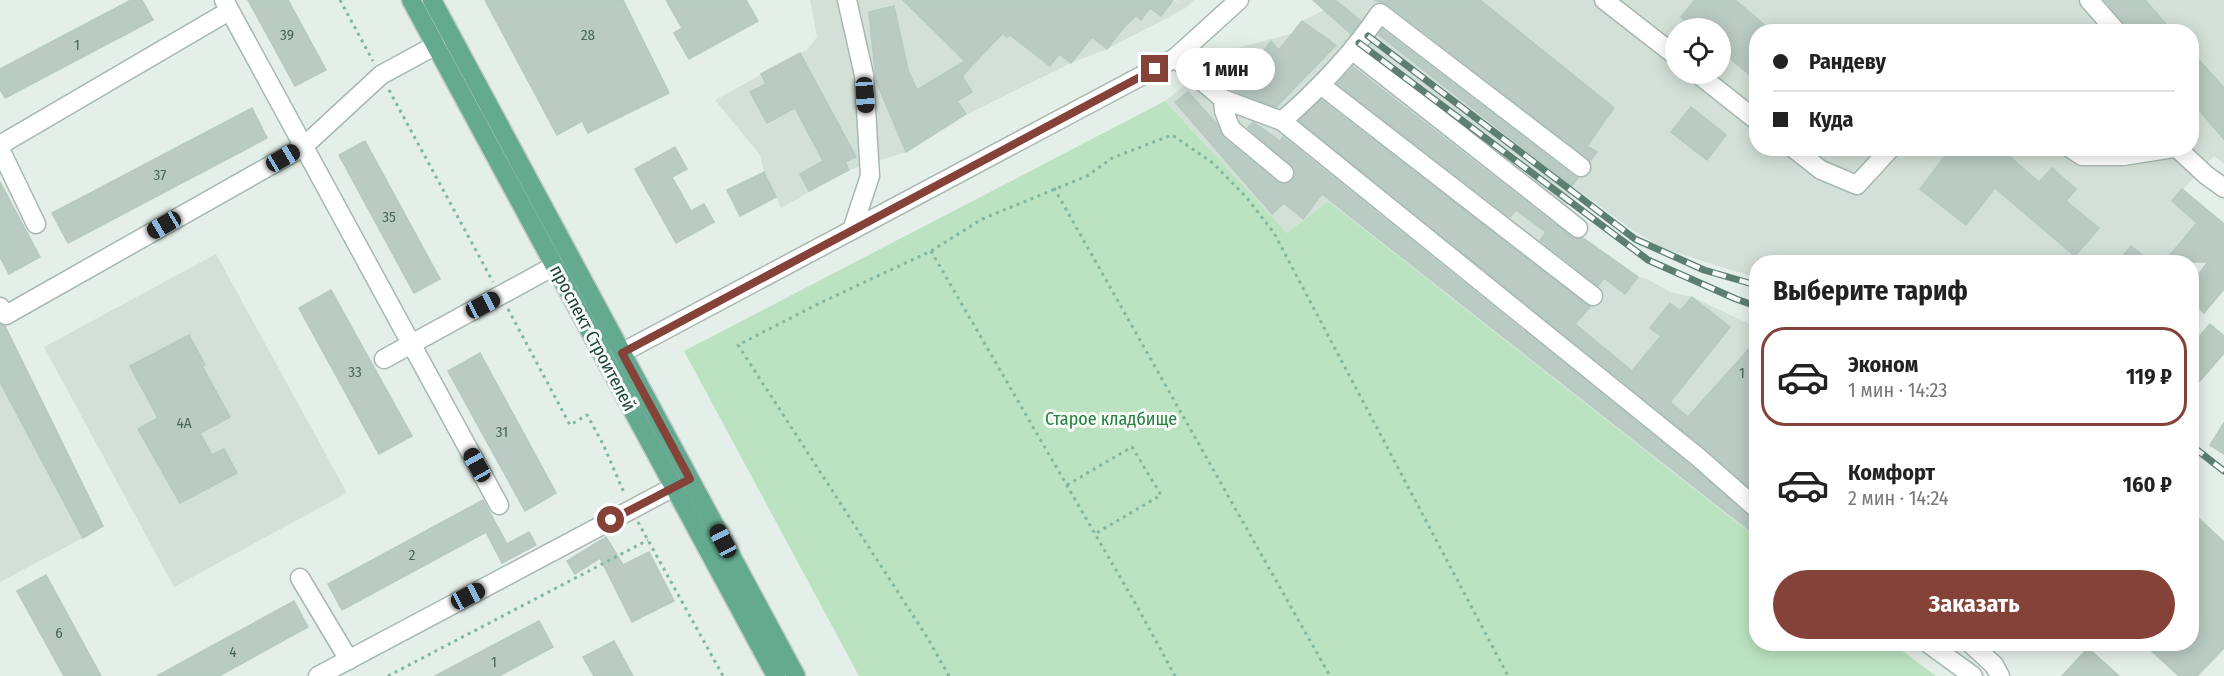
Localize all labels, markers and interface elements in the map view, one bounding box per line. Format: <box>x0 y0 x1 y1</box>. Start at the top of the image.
map controls <box>1665 18 1731 84</box>
button: locate <box>1665 18 1731 84</box>
house number: 39 <box>280 26 294 44</box>
house number: 28 <box>581 26 595 44</box>
house number: 1 <box>74 36 80 54</box>
callout: 1 мин <box>1176 48 1275 90</box>
text: Рандеву <box>1809 48 1886 75</box>
route end <box>1141 55 1168 82</box>
text: 1 мин <box>1202 57 1249 81</box>
car <box>855 76 875 114</box>
text: Куда <box>1809 106 1853 133</box>
car <box>263 141 303 175</box>
house number: 37 <box>154 166 166 184</box>
car <box>144 208 184 242</box>
house number: 35 <box>382 208 396 226</box>
street label: проспект Строителей <box>545 261 641 415</box>
text: Выберите тариф <box>1773 275 1968 307</box>
car <box>463 289 503 321</box>
icon: car <box>1776 350 1830 404</box>
text: Эконом <box>1848 351 1918 378</box>
house number: 33 <box>348 363 362 381</box>
text: 119 ₽ <box>2126 363 2172 390</box>
house number: 1 <box>1739 364 1745 382</box>
text: 1 мин · 14:23 <box>1848 378 1947 402</box>
park label: Старое кладбище <box>1045 408 1177 430</box>
house number: 4А <box>176 414 192 432</box>
house number: 31 <box>496 423 508 441</box>
car <box>460 445 494 485</box>
icon: car <box>1776 458 1830 512</box>
text: Комфорт <box>1848 459 1935 486</box>
text: 160 ₽ <box>2123 471 2172 498</box>
text: 2 мин · 14:24 <box>1848 486 1949 510</box>
route start <box>597 506 624 533</box>
car <box>707 521 739 561</box>
house number: 2 <box>409 546 416 564</box>
button: Заказать <box>1773 570 2175 639</box>
car <box>448 580 488 612</box>
house number: 6 <box>55 624 63 642</box>
house number: 4 <box>229 643 237 661</box>
house number: 1 <box>491 653 497 671</box>

